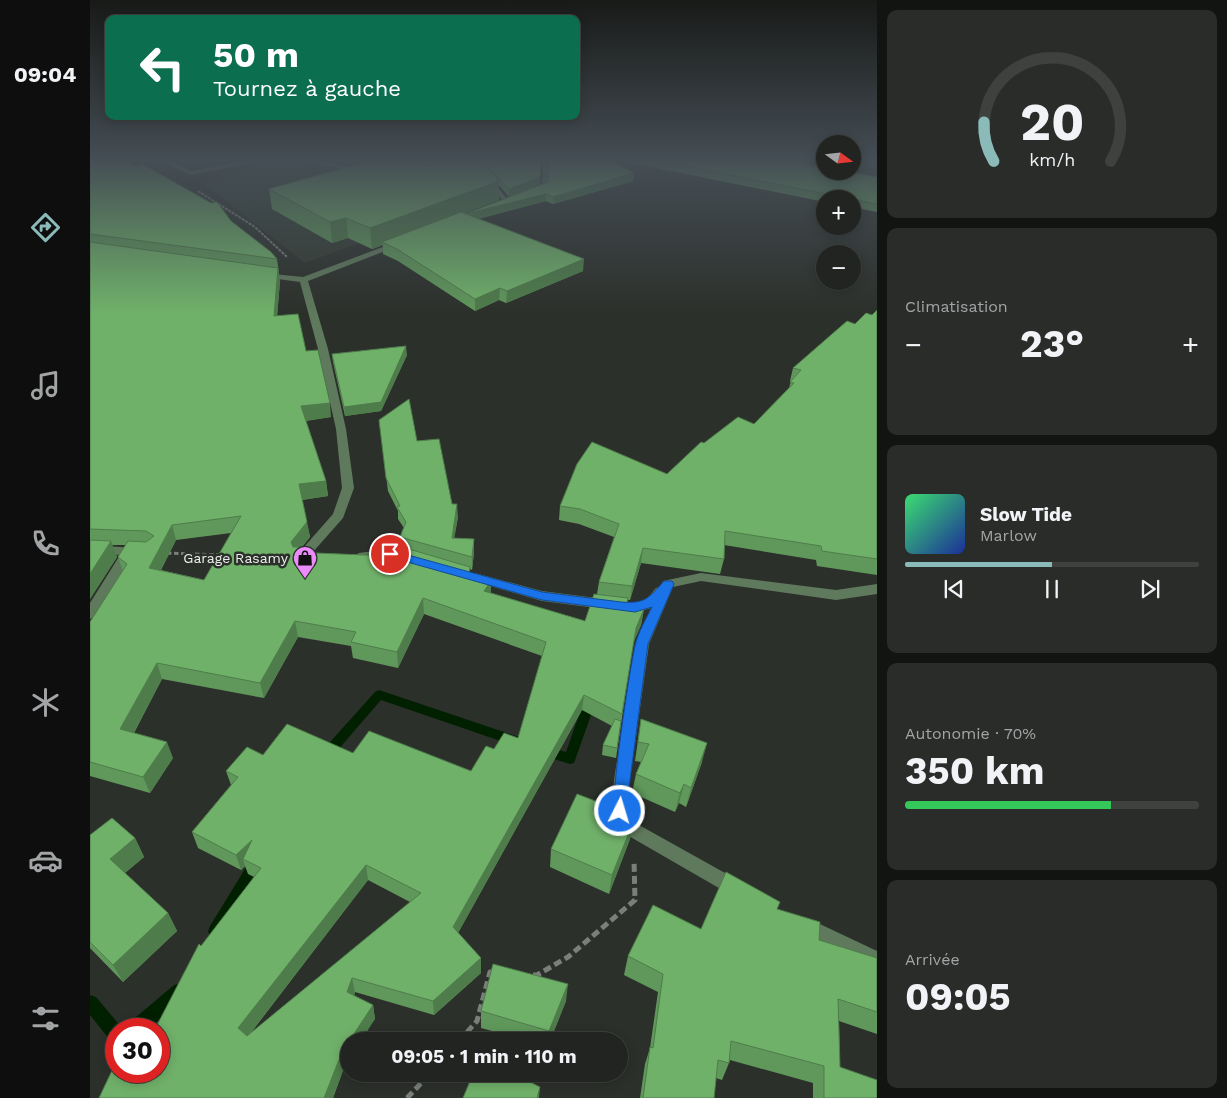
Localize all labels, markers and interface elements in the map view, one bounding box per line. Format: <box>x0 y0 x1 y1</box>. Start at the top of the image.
text: 50 m <box>213 34 299 76</box>
icon: left <box>130 35 195 100</box>
text: 09:04 <box>14 62 76 87</box>
text: Tournez à gauche <box>213 76 401 101</box>
text: 20 <box>1020 92 1084 153</box>
north arrow <box>816 135 861 180</box>
map controls <box>816 135 861 290</box>
text: km/h <box>1029 149 1075 170</box>
button: + <box>816 190 861 235</box>
icon: directions <box>28 210 63 245</box>
button: − <box>816 245 861 290</box>
text: Climatisation <box>905 297 1008 316</box>
text: 23° <box>1020 322 1084 366</box>
text: − <box>905 328 922 361</box>
text: + <box>1182 328 1199 361</box>
icon: music <box>28 368 63 403</box>
text: Slow Tide <box>980 503 1072 526</box>
icon: phone <box>28 526 63 561</box>
text: Marlow <box>980 526 1037 545</box>
pin <box>369 533 411 575</box>
icon: arrive <box>376 540 404 568</box>
shop icon: Garage Rasamy <box>292 545 318 579</box>
place label: Garage Rasamy <box>183 550 289 566</box>
icon: previous <box>940 575 968 603</box>
icon: pause <box>1038 575 1066 603</box>
icon: next <box>1136 575 1164 603</box>
icon: climate <box>28 685 63 720</box>
text: Autonomie · 70% <box>905 724 1036 743</box>
text: 350 km <box>905 749 1044 793</box>
position arrow <box>593 784 645 836</box>
icon: car <box>28 843 63 878</box>
text: Arrivée <box>905 950 960 969</box>
text: 09:05 <box>905 975 1011 1019</box>
icon: filters <box>28 1001 63 1036</box>
speed limit sign: 30 <box>105 1018 170 1083</box>
text: 09:05 · 1 min · 110 m <box>391 1045 577 1068</box>

